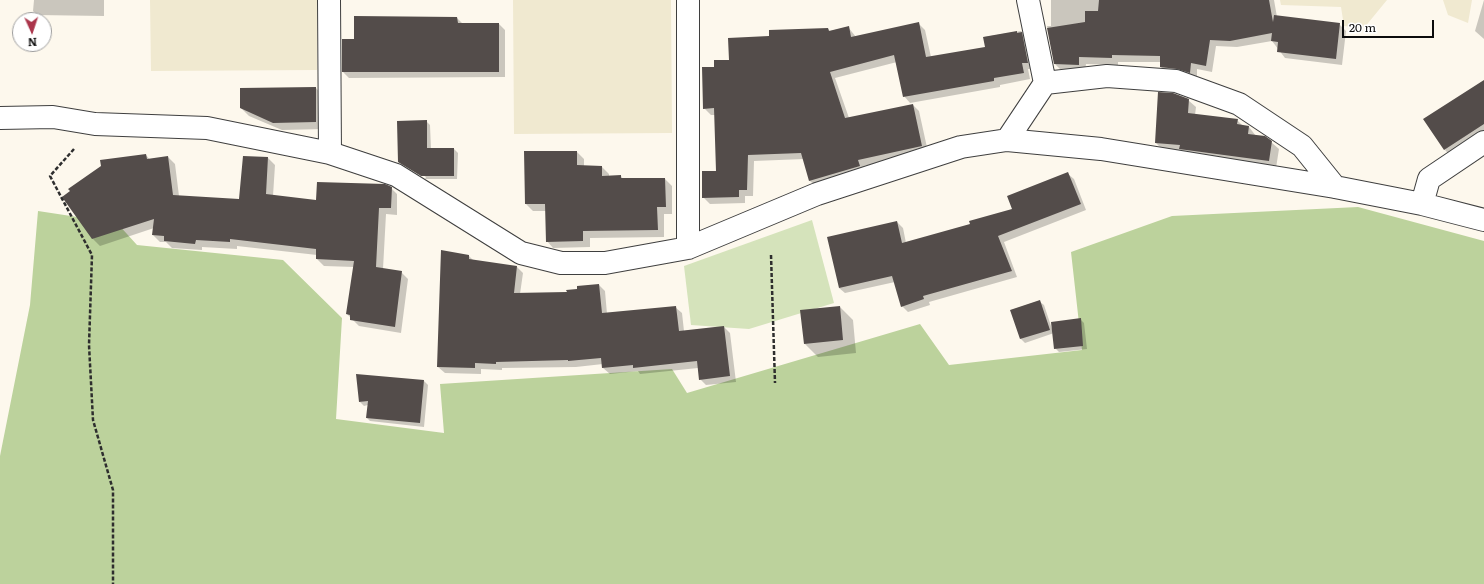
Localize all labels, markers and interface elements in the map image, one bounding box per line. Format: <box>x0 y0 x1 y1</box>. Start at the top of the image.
north arrow <box>12 12 52 52</box>
scale bar <box>1344 12 1436 38</box>
text: 20 m <box>1349 18 1376 36</box>
text: N <box>28 35 38 51</box>

